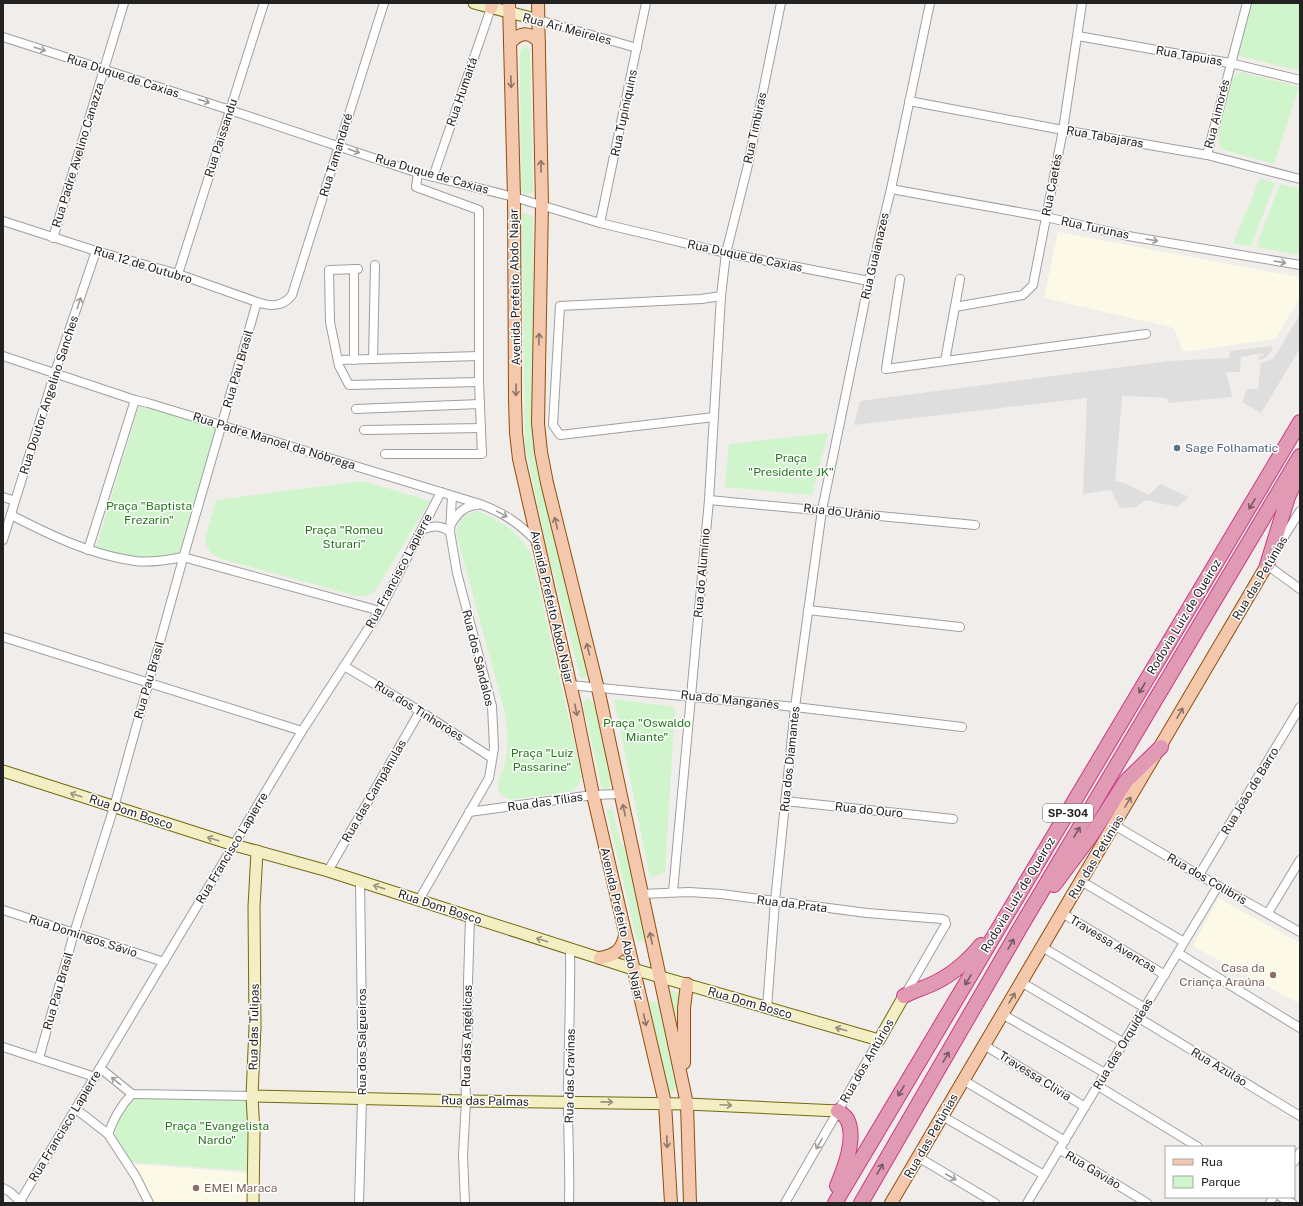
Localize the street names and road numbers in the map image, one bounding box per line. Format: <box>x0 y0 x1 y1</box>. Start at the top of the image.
street label: Rua Ari Meireles <box>521 10 613 48</box>
street label: Rua Tapuias <box>1155 43 1223 69</box>
street label: Rua Duque de Caxias <box>65 51 181 101</box>
street label: Rua Humaitá <box>444 56 480 128</box>
street label: Rua Tupiniquins <box>608 68 640 158</box>
street label: Rua Aimorés <box>1202 78 1232 150</box>
street label: Rua Padre Avelino Canazza <box>49 81 107 229</box>
street label: Rua Timbiras <box>741 91 769 165</box>
street label: Rua Paissandu <box>202 97 240 179</box>
street label: Rua Tamandaré <box>317 111 355 199</box>
street label: Rua Tabajaras <box>1065 123 1145 151</box>
street label: Rua Duque de Caxias <box>374 151 490 197</box>
street label: Rua Caetés <box>1039 153 1065 217</box>
street label: Avenida Prefeito Abdo Najar <box>507 208 523 366</box>
street label: Rua Guaianazes <box>858 211 892 301</box>
street label: Rua Turunas <box>1060 214 1130 242</box>
street label: Rua Duque de Caxias <box>686 237 804 275</box>
street label: Rua 12 de Outubro <box>92 243 194 287</box>
street label: Rua Doutor Angelino Sanches <box>17 314 81 476</box>
street label: Rua Pau Brasil <box>220 328 256 410</box>
street label: Rua Padre Manoel da Nóbrega <box>191 410 357 472</box>
street label: Rua do Urânio <box>803 501 881 523</box>
street label: Rua Francisco Lapierre <box>363 511 435 631</box>
street label: Rua do Alumínio <box>691 527 713 619</box>
street label: Avenida Prefeito Abdo Najar <box>528 529 577 685</box>
street label: Rua das Petúnias <box>1229 534 1291 622</box>
street label: Rodovia Luiz de Queiroz <box>1144 557 1224 677</box>
street label: Rua dos Sândalos <box>459 608 497 708</box>
street label: Rua Pau Brasil <box>131 639 167 721</box>
street label: Rua dos Tinhorões <box>372 678 466 744</box>
street label: Rua do Manganês <box>680 688 780 712</box>
street label: Rua dos Diamantes <box>777 705 803 813</box>
street label: Rua das Campânulas <box>339 737 409 845</box>
street label: Rua João de Barro <box>1218 745 1282 837</box>
street label: Rua Francisco Lapierre <box>193 790 271 906</box>
street label: Rua das Tílias <box>506 790 584 814</box>
street label: Rua Dom Bosco <box>87 792 175 832</box>
street label: Rua do Ouro <box>834 799 904 821</box>
road number: SP-304 <box>1043 804 1093 822</box>
street label: Rua das Petúnias <box>1065 813 1127 901</box>
street label: Rodovia Luiz de Queiroz <box>978 835 1058 955</box>
street label: Avenida Prefeito Abdo Najar <box>598 846 647 1002</box>
street label: Rua dos Colibris <box>1165 850 1249 908</box>
street label: Rua Dom Bosco <box>396 887 484 927</box>
street label: Rua da Prata <box>756 893 828 915</box>
street label: Rua Domingos Sávio <box>27 912 139 960</box>
street label: Travessa Avencas <box>1067 913 1159 975</box>
street label: Rua Pau Brasil <box>40 950 76 1032</box>
street label: Rua das Tulipas <box>246 983 262 1071</box>
street label: Rua Dom Bosco <box>706 984 794 1022</box>
street label: Rua das Angélicas <box>459 985 475 1087</box>
street label: Rua dos Salgueiros <box>355 988 369 1096</box>
street label: Rua das Orquídeas <box>1090 996 1156 1092</box>
street label: Rua dos Antúrios <box>837 1017 897 1105</box>
street label: Rua das Cravinas <box>562 1028 578 1124</box>
street label: Rua Azulão <box>1188 1045 1250 1089</box>
street label: Travessa Clivia <box>996 1048 1074 1104</box>
street label: Rua Francisco Lapierre <box>26 1068 104 1184</box>
street label: Rua das Petúnias <box>901 1091 961 1181</box>
street label: Rua das Palmas <box>441 1093 529 1109</box>
street label: Rua Gavião <box>1063 1148 1123 1192</box>

